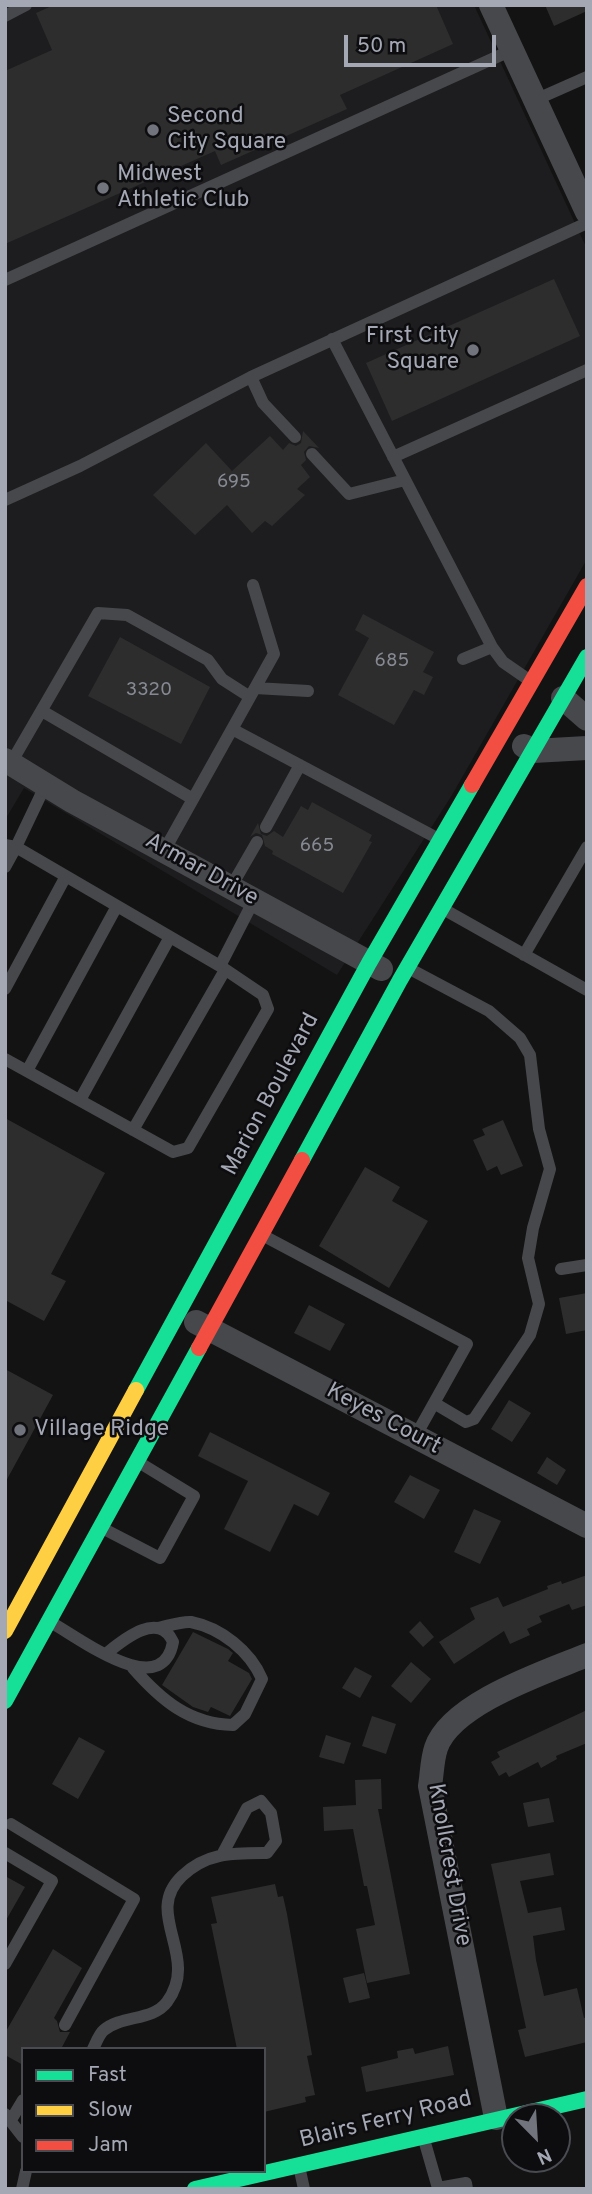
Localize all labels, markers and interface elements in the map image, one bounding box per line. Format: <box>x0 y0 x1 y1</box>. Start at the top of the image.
scale bar <box>347 21 499 65</box>
text: 50 m <box>357 33 406 60</box>
place label: Second City Square <box>167 103 286 157</box>
marker: Second City Square <box>145 122 161 138</box>
place label: Midwest Athletic Club <box>117 161 249 215</box>
marker: Midwest Athletic Club <box>95 180 111 196</box>
place label: First City Square <box>366 323 459 377</box>
marker: First City Square <box>465 342 481 358</box>
house number: 695 <box>217 472 251 494</box>
house number: 685 <box>375 651 409 673</box>
house number: 3320 <box>126 680 172 702</box>
street label: Armar Drive <box>140 829 262 913</box>
house number: 665 <box>300 836 334 858</box>
street label: Marion Boulevard <box>218 1009 326 1181</box>
street label: Keyes Court <box>321 1378 445 1462</box>
place label: Village Ridge <box>34 1416 169 1444</box>
marker: Village Ridge <box>12 1422 28 1438</box>
street label: Knollcrest Drive <box>420 1782 476 1948</box>
legend <box>21 2047 266 2173</box>
text: Fast <box>88 2062 127 2089</box>
street label: Blairs Ferry Road <box>297 2086 475 2156</box>
text: Slow <box>88 2097 133 2124</box>
north arrow <box>501 2103 571 2173</box>
text: Jam <box>88 2132 129 2159</box>
text: N <box>533 2142 555 2169</box>

